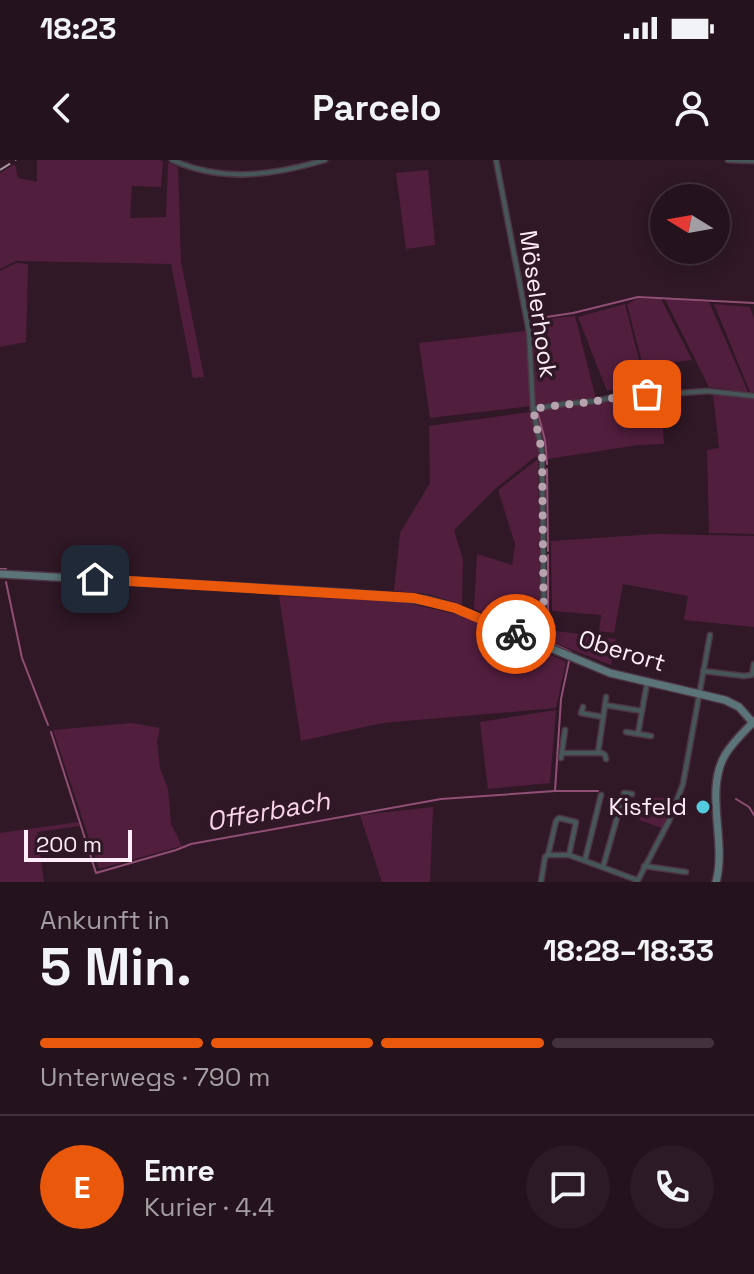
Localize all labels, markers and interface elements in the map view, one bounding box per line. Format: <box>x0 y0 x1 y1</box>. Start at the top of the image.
text: 18:23 <box>40 9 117 48</box>
text: Parcelo <box>312 85 442 131</box>
icon: back <box>40 86 84 130</box>
icon: person <box>670 86 714 130</box>
north arrow <box>650 184 730 264</box>
map controls <box>650 184 730 264</box>
street label: Möselerhook <box>513 228 564 380</box>
pin <box>613 360 681 428</box>
icon: bag <box>625 372 669 416</box>
pin <box>61 545 129 613</box>
icon: home <box>73 557 117 601</box>
courier <box>476 594 556 674</box>
icon: bike <box>494 612 538 656</box>
street label: Oberort <box>575 623 669 678</box>
water label: Offerbach <box>204 783 333 839</box>
place label: Kisfeld <box>609 791 687 822</box>
marker: Kisfeld <box>694 798 712 816</box>
scale bar <box>24 826 132 862</box>
text: 200 m <box>36 830 102 858</box>
text: Ankunft in <box>40 903 170 937</box>
text: 18:28–18:33 <box>543 931 714 970</box>
text: 5 Min. <box>40 934 192 1000</box>
text: Unterwegs · 790 m <box>40 1060 270 1094</box>
button: chat <box>526 1145 610 1229</box>
button: phone <box>630 1145 714 1229</box>
text: Emre <box>144 1151 215 1190</box>
text: E <box>74 1168 90 1207</box>
text: Kurier · 4.4 <box>144 1190 274 1224</box>

